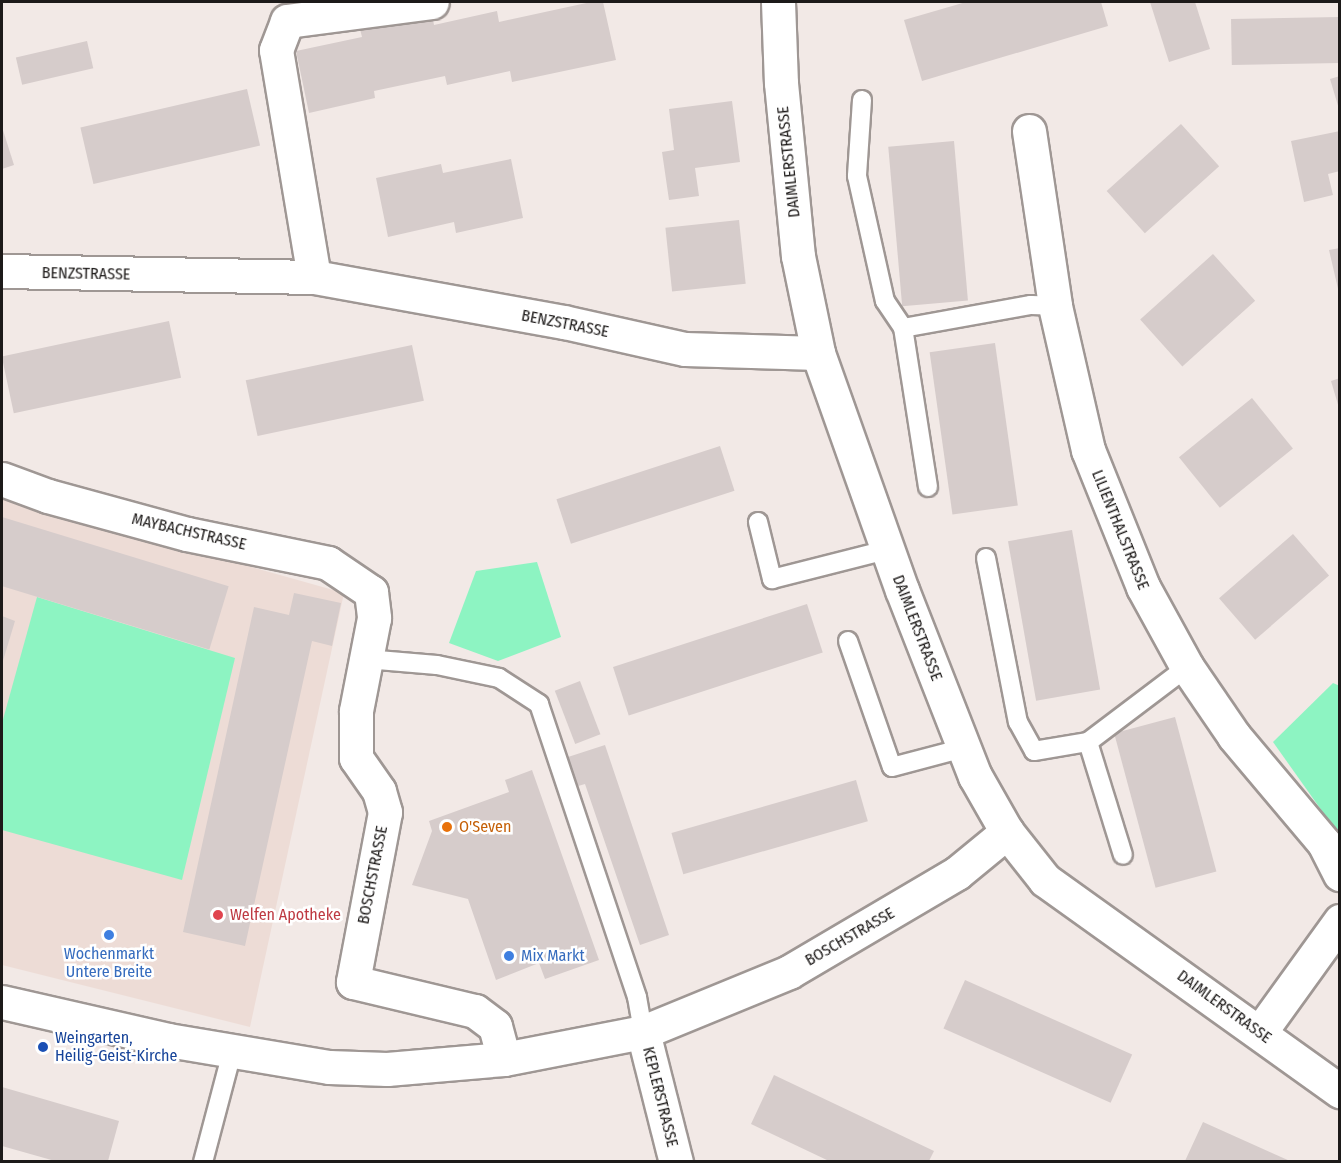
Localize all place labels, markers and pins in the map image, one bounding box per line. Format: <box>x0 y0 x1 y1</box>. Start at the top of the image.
place label: O'Seven <box>459 817 511 837</box>
marker: O'Seven <box>440 820 454 834</box>
place label: Welfen Apotheke <box>230 905 341 925</box>
marker: Welfen Apotheke <box>211 908 225 922</box>
marker: Wochenmarkt Untere Breite <box>102 928 116 942</box>
place label: Wochenmarkt Untere Breite <box>64 944 154 982</box>
place label: Mix Markt <box>521 946 585 966</box>
marker: Mix Markt <box>502 949 516 963</box>
place label: Weingarten, Heilig-Geist-Kirche <box>55 1028 177 1066</box>
marker: Weingarten, Heilig-Geist-Kirche <box>36 1040 50 1054</box>

